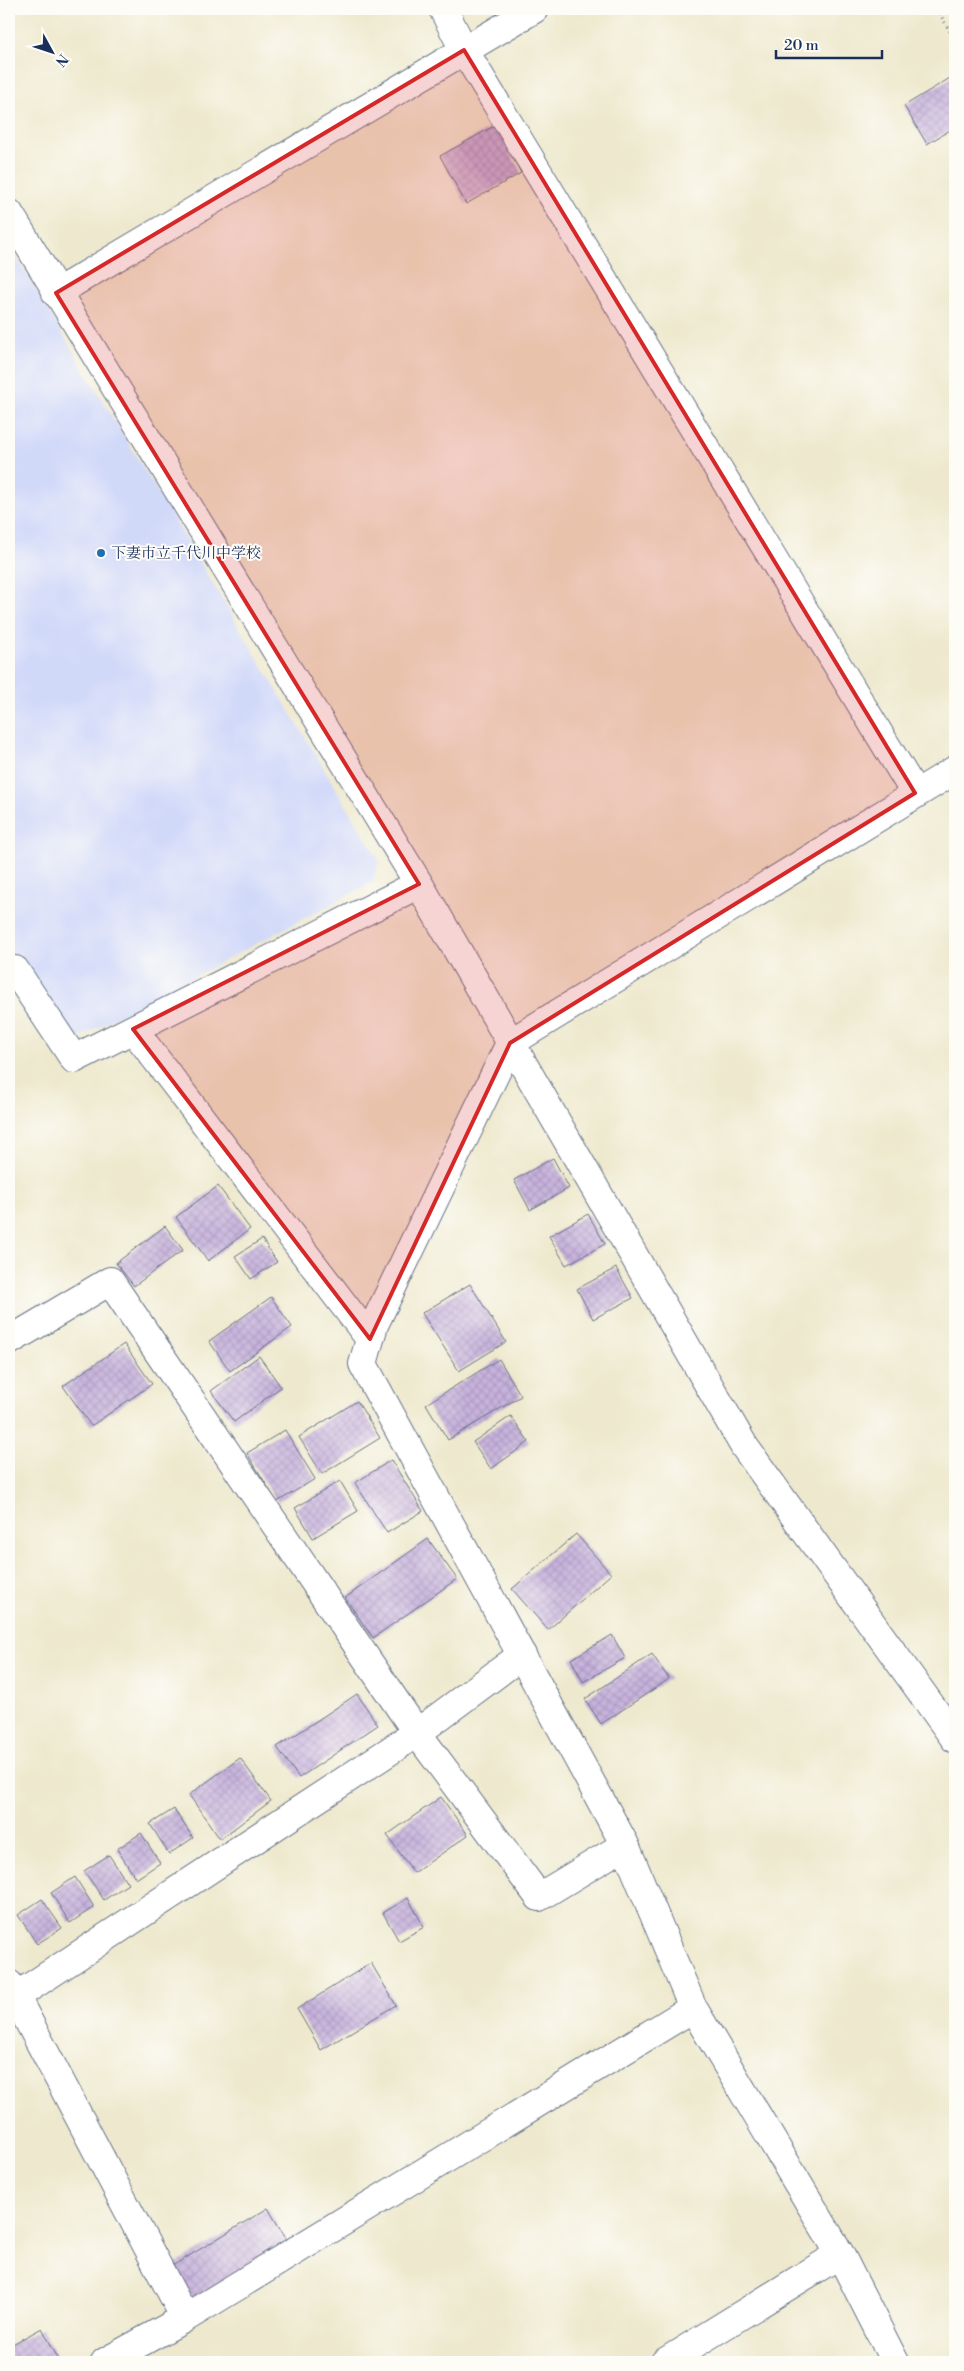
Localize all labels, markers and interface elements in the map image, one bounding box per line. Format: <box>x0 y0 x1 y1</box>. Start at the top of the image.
north arrow <box>28 28 78 78</box>
scale bar <box>776 28 883 60</box>
text: 20 m <box>784 36 819 55</box>
text: N <box>51 50 72 70</box>
place label: 下妻市立千代川中学校 <box>111 544 261 563</box>
marker: 下妻市立千代川中学校 <box>95 547 107 559</box>

